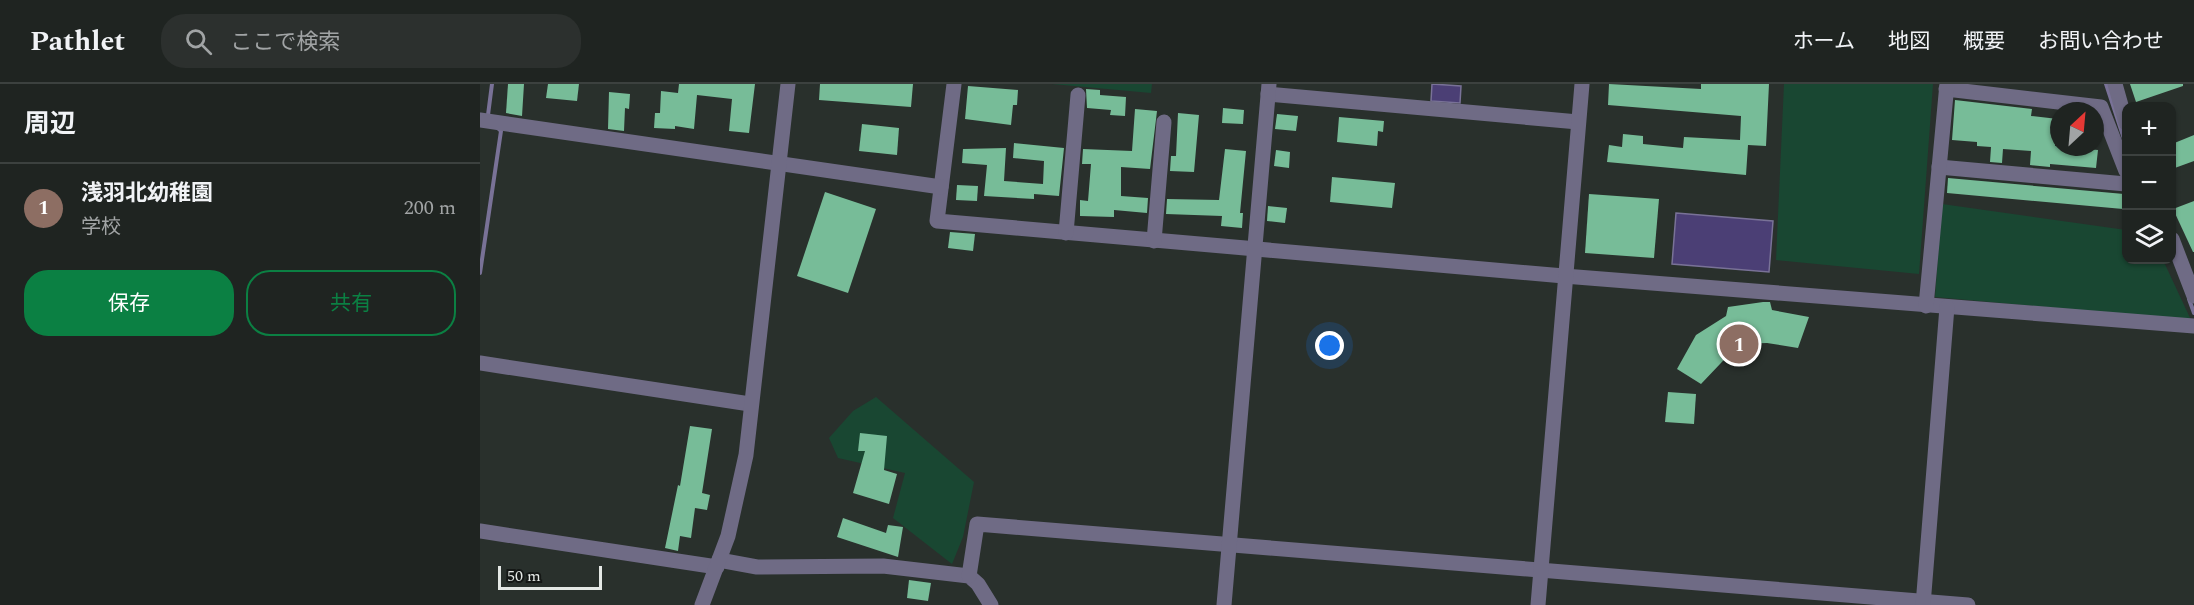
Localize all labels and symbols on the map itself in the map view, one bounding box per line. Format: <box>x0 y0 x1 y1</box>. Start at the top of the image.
north arrow <box>2050 102 2104 156</box>
pin: 1 <box>1720 322 1758 366</box>
your location <box>1315 331 1344 360</box>
scale bar <box>498 563 602 590</box>

